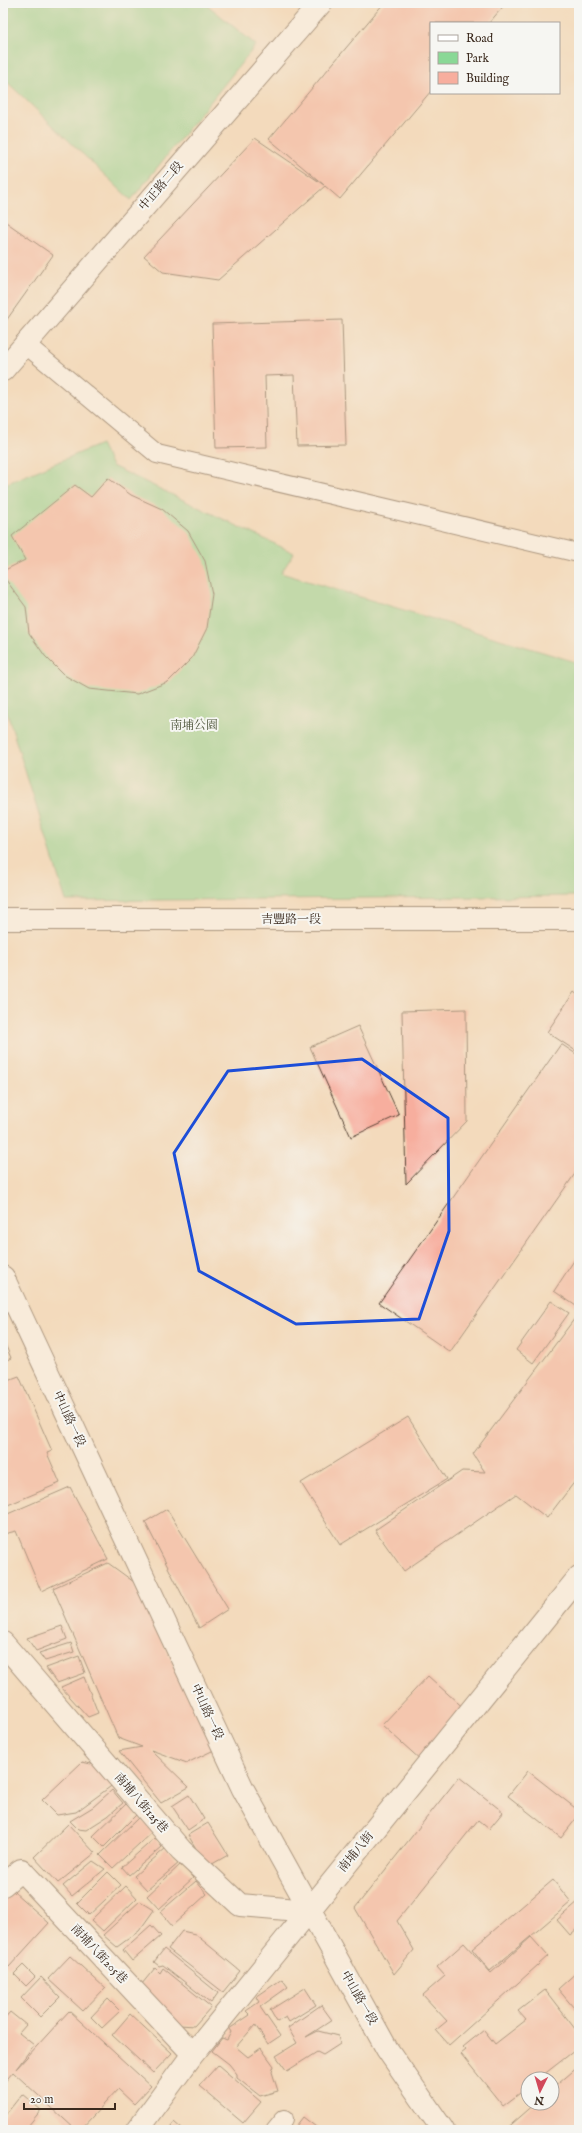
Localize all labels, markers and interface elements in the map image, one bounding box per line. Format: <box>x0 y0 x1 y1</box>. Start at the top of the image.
legend <box>430 22 560 94</box>
text: Road <box>466 31 494 46</box>
text: Park <box>466 51 489 66</box>
text: Building <box>466 71 510 86</box>
street label: 中正路二段 <box>136 158 186 214</box>
park label: 南埔公園 <box>170 718 218 733</box>
street label: 吉豐路一段 <box>261 912 321 927</box>
street label: 中山路一段 <box>50 1389 88 1449</box>
street label: 中山路一段 <box>188 1682 226 1742</box>
street label: 南埔八街125巷 <box>111 1770 171 1836</box>
street label: 南埔八街 <box>335 1828 378 1875</box>
street label: 南埔八街205巷 <box>68 1921 130 1987</box>
street label: 中山路一段 <box>338 1968 380 2028</box>
north arrow <box>520 2071 560 2111</box>
scale bar <box>24 2085 115 2111</box>
text: 20 m <box>30 2092 53 2107</box>
text: N <box>533 2093 546 2107</box>

